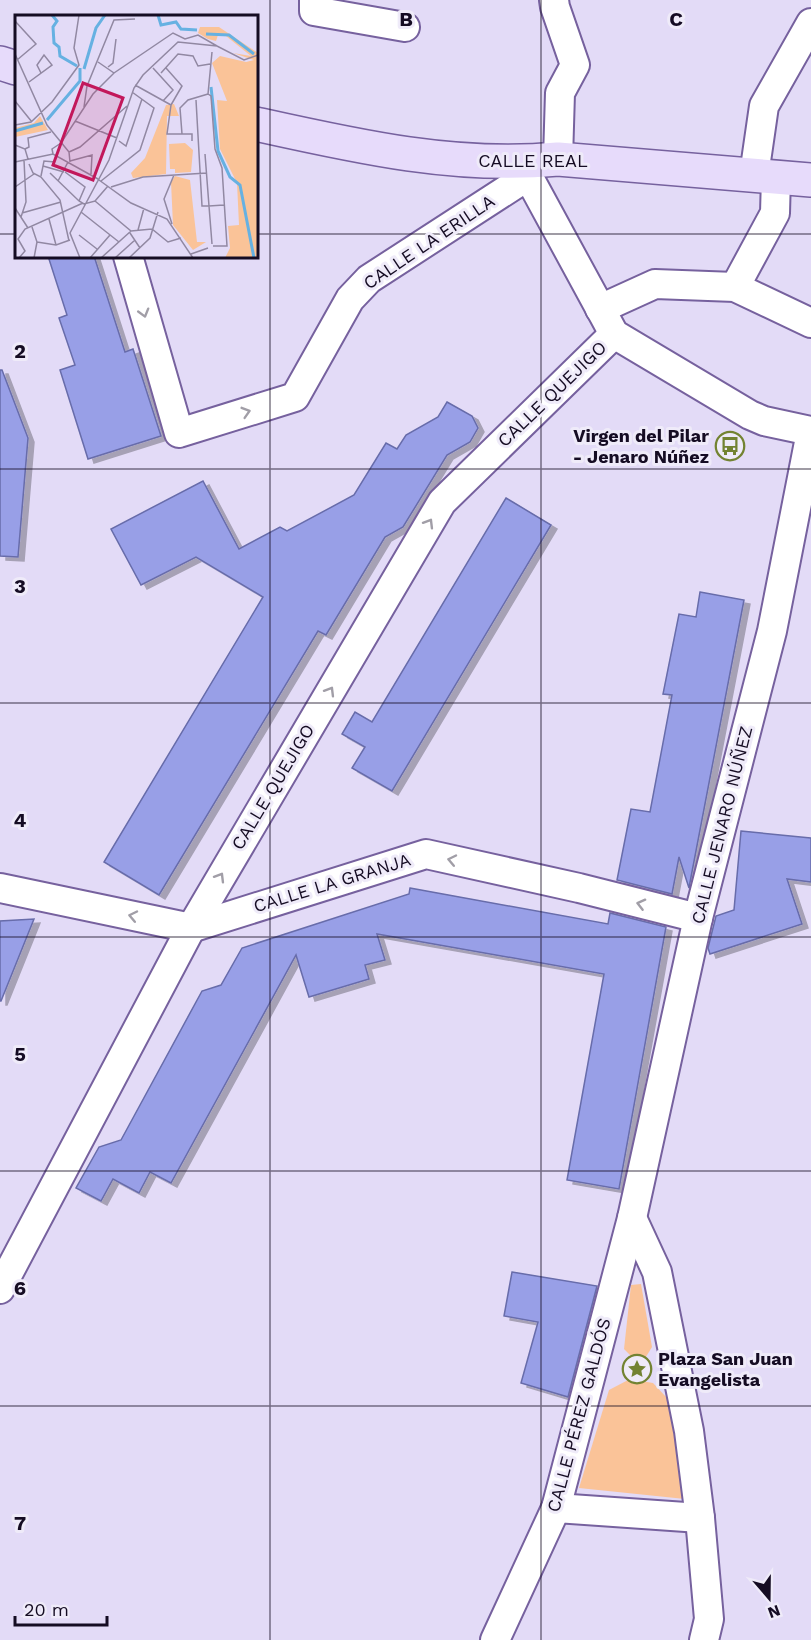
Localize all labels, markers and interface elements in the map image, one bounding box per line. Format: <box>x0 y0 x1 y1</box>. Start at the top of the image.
text: B <box>399 7 413 31</box>
text: C <box>669 7 683 31</box>
inset map <box>15 15 258 258</box>
street label: CALLE REAL <box>478 150 588 171</box>
street label: CALLE LA ERILLA <box>359 190 498 293</box>
one-way arrow <box>137 307 149 318</box>
street label: CALLE QUEJIGO <box>493 336 610 451</box>
text: 2 <box>14 339 26 363</box>
one-way arrow <box>240 407 251 419</box>
place label: Virgen del Pilar - Jenaro Núñez <box>573 425 709 467</box>
bus stop icon: Virgen del Pilar - Jenaro Núñez <box>714 430 746 462</box>
one-way arrow <box>422 519 434 529</box>
text: 3 <box>14 574 26 598</box>
one-way arrow <box>323 687 335 697</box>
street label: CALLE QUEJIGO <box>227 720 318 853</box>
street label: CALLE JENARO NÚÑEZ <box>687 724 756 926</box>
text: 4 <box>14 808 27 832</box>
street label: CALLE LA GRANJA <box>251 849 413 916</box>
one-way arrow <box>447 854 457 867</box>
one-way arrow <box>213 873 225 883</box>
one-way arrow <box>637 898 647 911</box>
one-way arrow <box>129 910 139 923</box>
text: 5 <box>14 1042 26 1066</box>
text: 6 <box>14 1276 26 1300</box>
street label: CALLE PÉREZ GALDÓS <box>542 1315 615 1514</box>
place label: Plaza San Juan Evangelista <box>658 1348 793 1390</box>
place icon: Plaza San Juan Evangelista <box>621 1353 653 1385</box>
text: 7 <box>14 1511 26 1535</box>
north arrow <box>739 1568 799 1628</box>
scale bar <box>15 1589 106 1627</box>
text: 20 m <box>24 1599 69 1620</box>
text: N <box>765 1601 783 1623</box>

